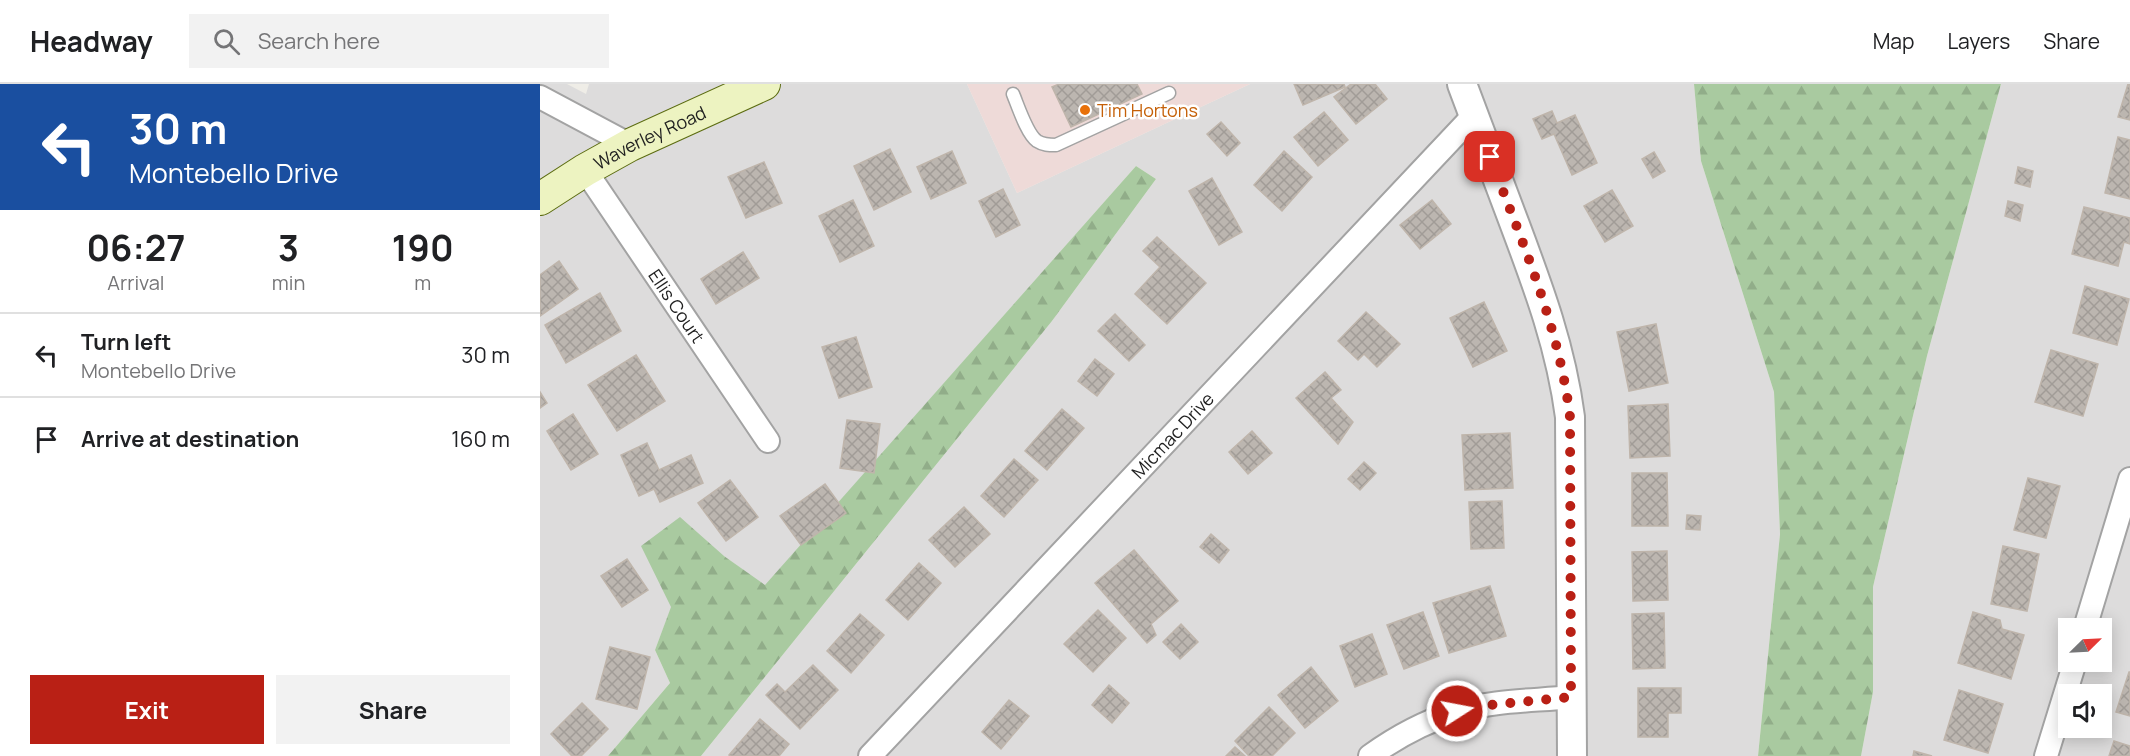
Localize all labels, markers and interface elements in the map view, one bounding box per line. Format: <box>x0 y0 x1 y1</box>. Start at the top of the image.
search box <box>189 14 609 68</box>
text: Headway <box>30 22 153 60</box>
icon: search <box>210 25 243 58</box>
text: Search here <box>258 26 380 56</box>
text: Map <box>1873 27 1914 55</box>
text: Layers <box>1947 27 2010 55</box>
text: Share <box>2043 27 2100 55</box>
place label: Tim Hortons <box>1097 98 1198 122</box>
text: 30 m <box>129 99 227 157</box>
street label: Waverley Road <box>589 100 710 175</box>
marker: Tim Hortons <box>1078 103 1092 117</box>
icon: left <box>30 108 108 186</box>
pin <box>1464 131 1515 182</box>
icon: arrive <box>1473 140 1506 173</box>
text: Montebello Drive <box>129 154 339 191</box>
text: 06:27 <box>86 223 185 272</box>
text: 3 <box>278 223 299 272</box>
text: 190 <box>392 223 454 272</box>
street label: Ellis Court <box>643 264 710 347</box>
text: Arrival <box>107 269 164 296</box>
text: min <box>272 269 305 296</box>
text: m <box>414 269 431 296</box>
text: Turn left <box>81 327 171 357</box>
icon: left <box>30 339 63 372</box>
text: 30 m <box>461 340 510 370</box>
text: Montebello Drive <box>81 357 236 384</box>
street label: Micmac Drive <box>1126 387 1219 483</box>
icon: arrive <box>30 423 63 456</box>
text: Arrive at destination <box>81 424 299 454</box>
text: 160 m <box>451 424 510 454</box>
north arrow <box>2058 618 2112 672</box>
map controls <box>2058 618 2112 738</box>
button: Exit <box>30 675 264 744</box>
button: Share <box>276 675 510 744</box>
position arrow <box>1425 679 1489 743</box>
button: sound <box>2058 684 2112 738</box>

